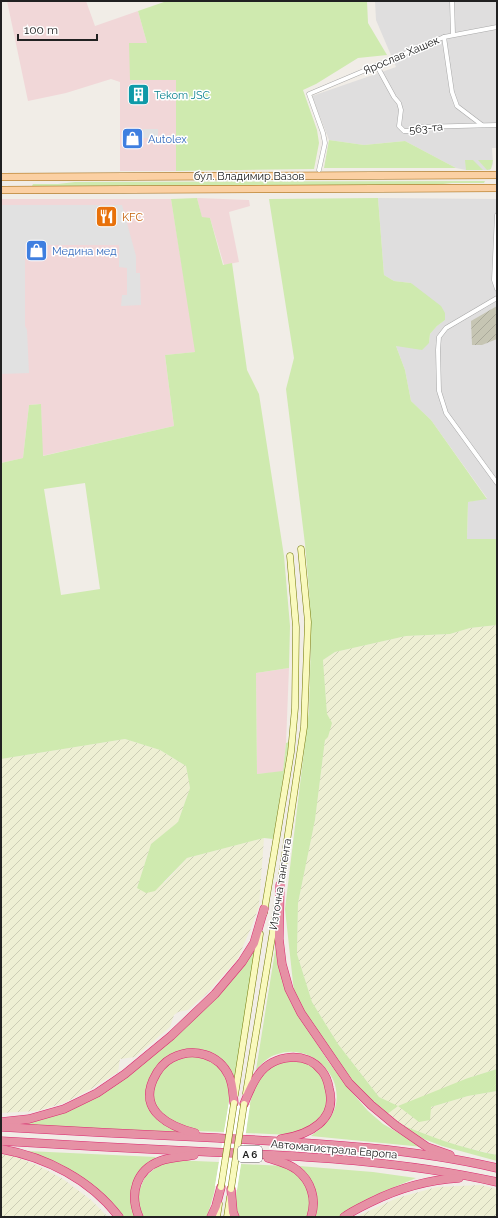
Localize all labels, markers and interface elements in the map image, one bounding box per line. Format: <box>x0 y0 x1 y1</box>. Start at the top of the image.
scale bar <box>18 16 97 42</box>
text: 100 m <box>24 23 58 37</box>
street label: Ярослав Хашек <box>361 34 441 77</box>
building icon: Tekom JSC <box>126 82 152 108</box>
place label: Tekom JSC <box>154 89 211 102</box>
street label: 563-та <box>409 120 444 137</box>
shop icon: Autolex <box>119 126 145 152</box>
place label: Autolex <box>148 133 187 146</box>
street label: бул. Владимир Вазов <box>194 170 304 183</box>
restaurant icon: KFC <box>94 204 120 230</box>
place label: KFC <box>122 211 143 224</box>
shop icon: Медина мед <box>24 238 50 264</box>
place label: Медина мед <box>52 245 117 258</box>
street label: Източна тангента <box>267 838 294 931</box>
street label: Автомагистрала Европа <box>270 1137 398 1162</box>
road number: A 6 <box>238 1146 262 1162</box>

